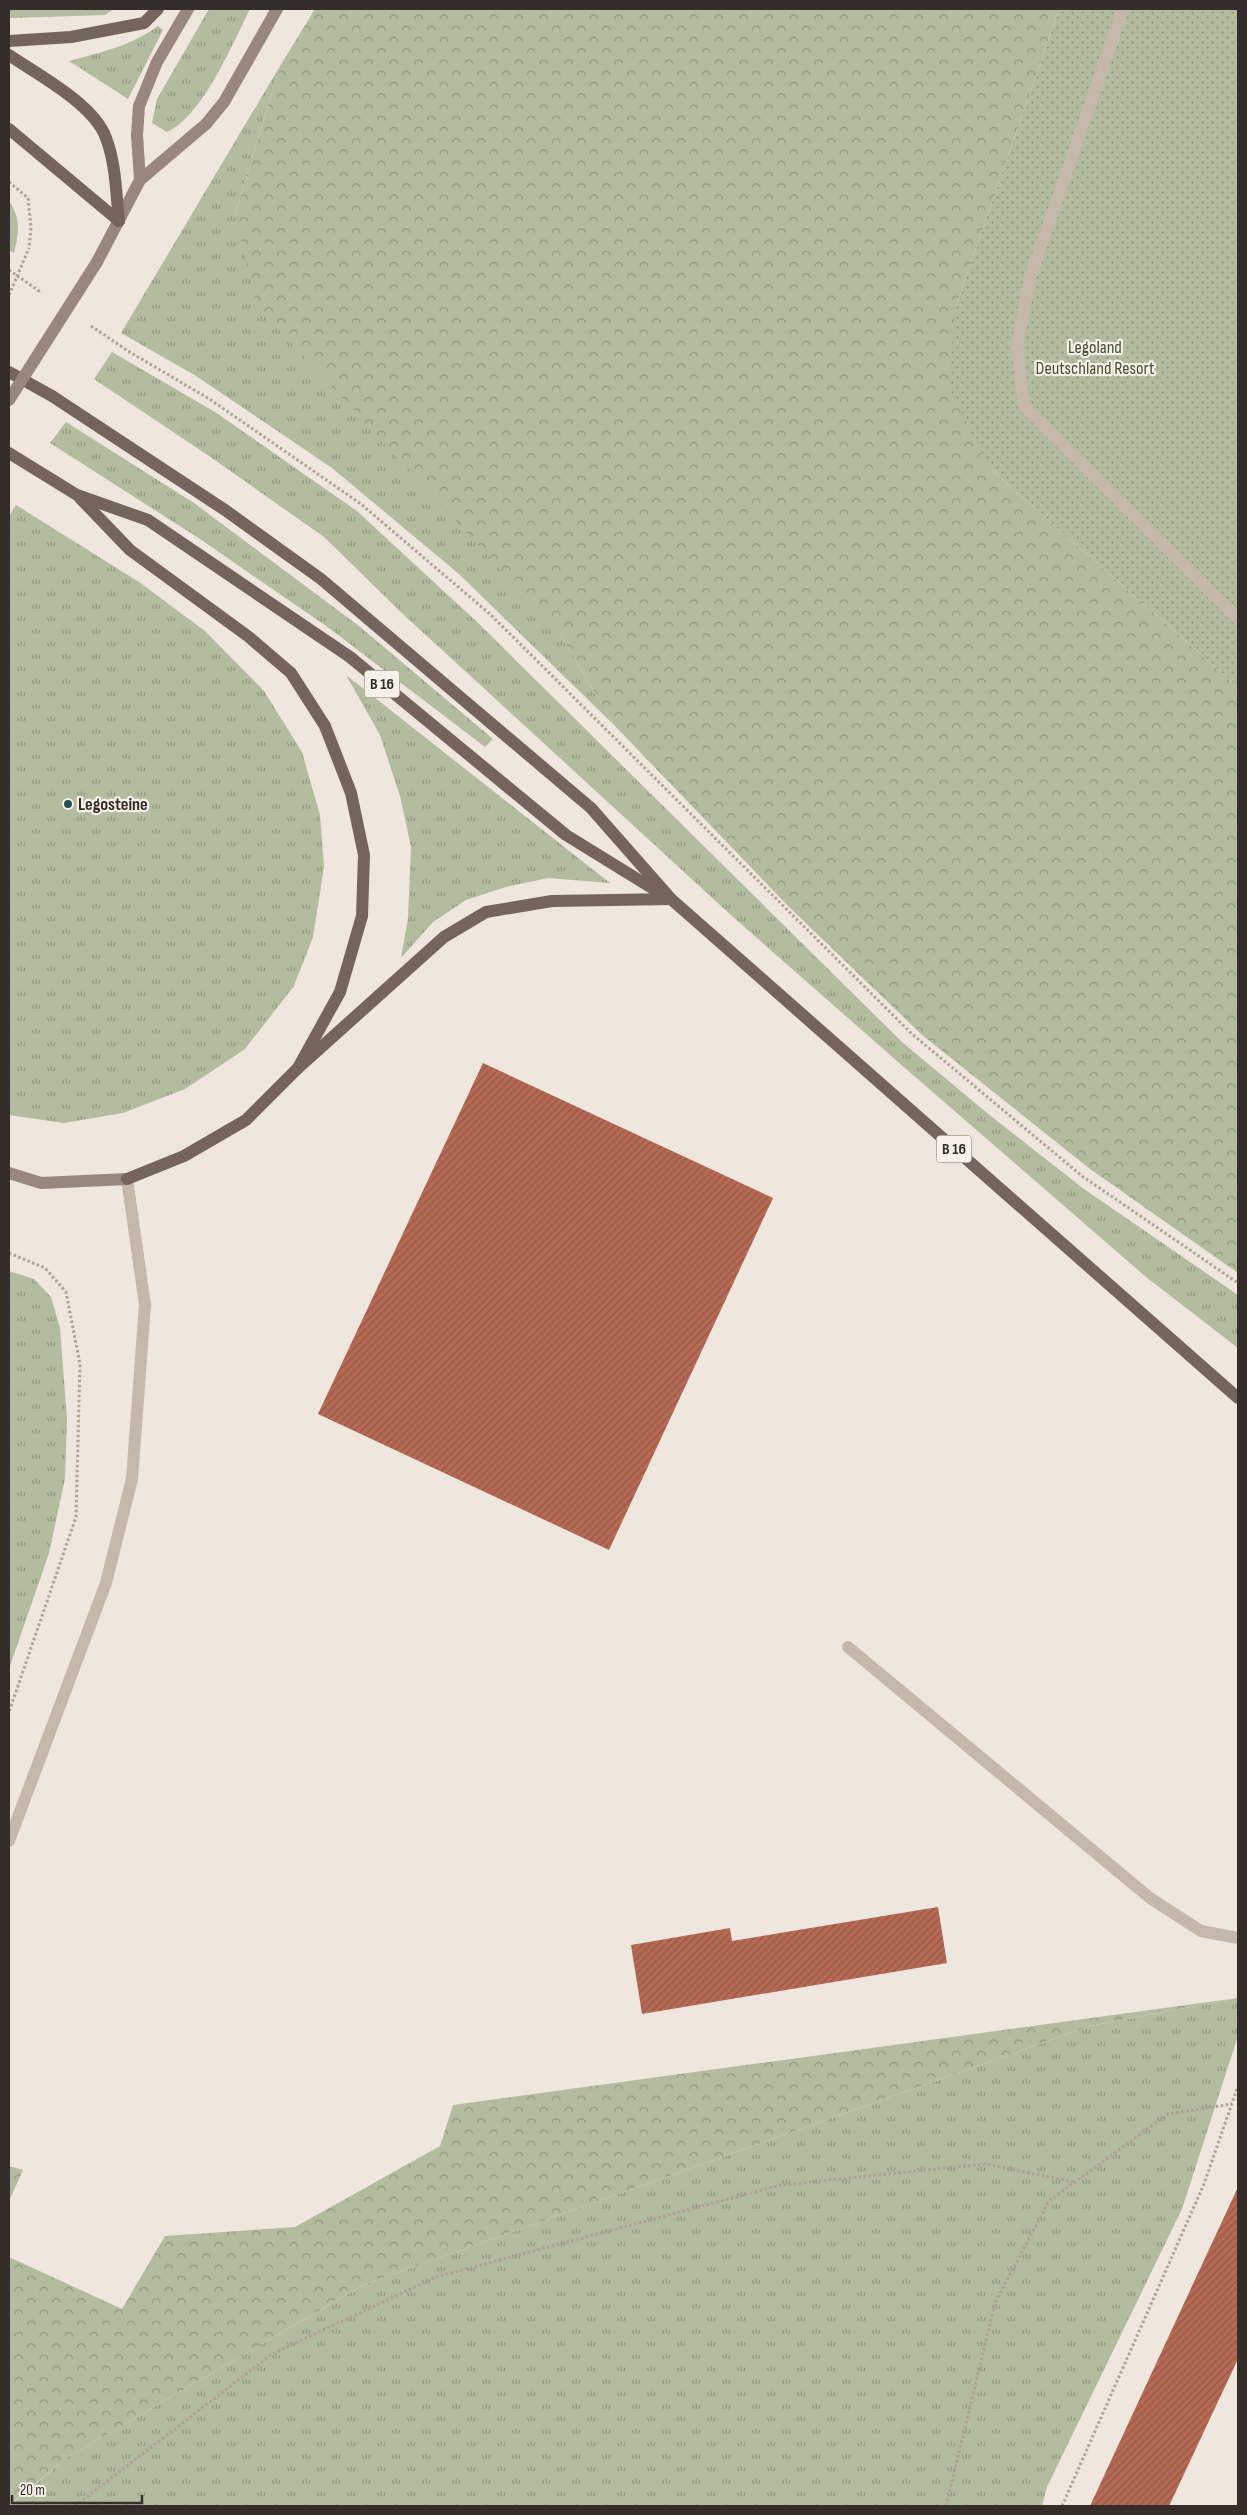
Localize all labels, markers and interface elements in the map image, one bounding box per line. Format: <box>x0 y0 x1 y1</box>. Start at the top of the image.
park label: Legoland Deutschland Resort <box>1036 337 1155 379</box>
road number: B 16 <box>364 671 400 698</box>
place label: Legosteine <box>78 794 148 815</box>
marker: Legosteine <box>62 798 74 810</box>
road number: B 16 <box>936 1136 972 1162</box>
scale bar <box>12 2472 142 2504</box>
text: 20 m <box>20 2481 45 2500</box>

